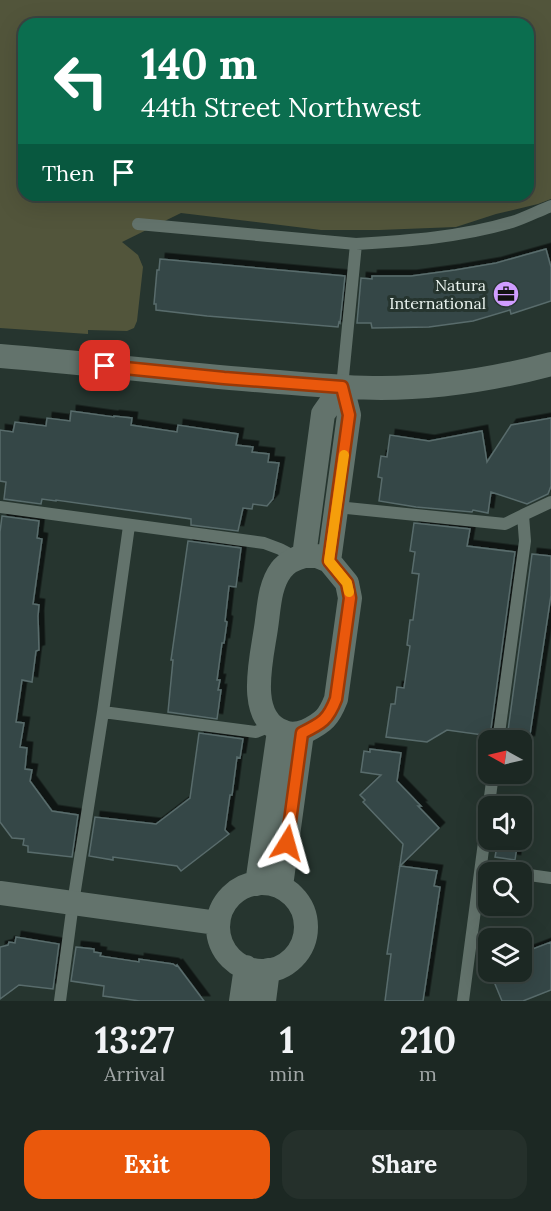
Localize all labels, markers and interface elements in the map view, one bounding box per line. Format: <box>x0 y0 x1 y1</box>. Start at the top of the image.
text: 140 m <box>141 37 257 91</box>
icon: left <box>42 42 120 120</box>
text: 44th Street Northwest <box>141 90 421 124</box>
icon: arrive <box>107 156 140 189</box>
text: Then <box>42 159 95 187</box>
place label: Natura International <box>389 275 486 313</box>
office icon: Natura International <box>491 279 521 309</box>
pin <box>79 340 130 391</box>
icon: arrive <box>88 349 121 382</box>
north arrow <box>478 730 532 784</box>
map controls <box>478 730 532 982</box>
button: sound <box>478 796 532 850</box>
position arrow <box>255 811 319 875</box>
button: search <box>478 862 532 916</box>
button: layers <box>478 928 532 982</box>
text: 13:27 <box>95 1017 175 1063</box>
text: 1 <box>280 1017 294 1063</box>
text: 210 <box>400 1017 456 1063</box>
text: Arrival <box>104 1061 165 1086</box>
text: min <box>269 1061 305 1086</box>
text: m <box>419 1061 437 1086</box>
button: Exit <box>24 1130 270 1199</box>
button: Share <box>282 1130 527 1199</box>

